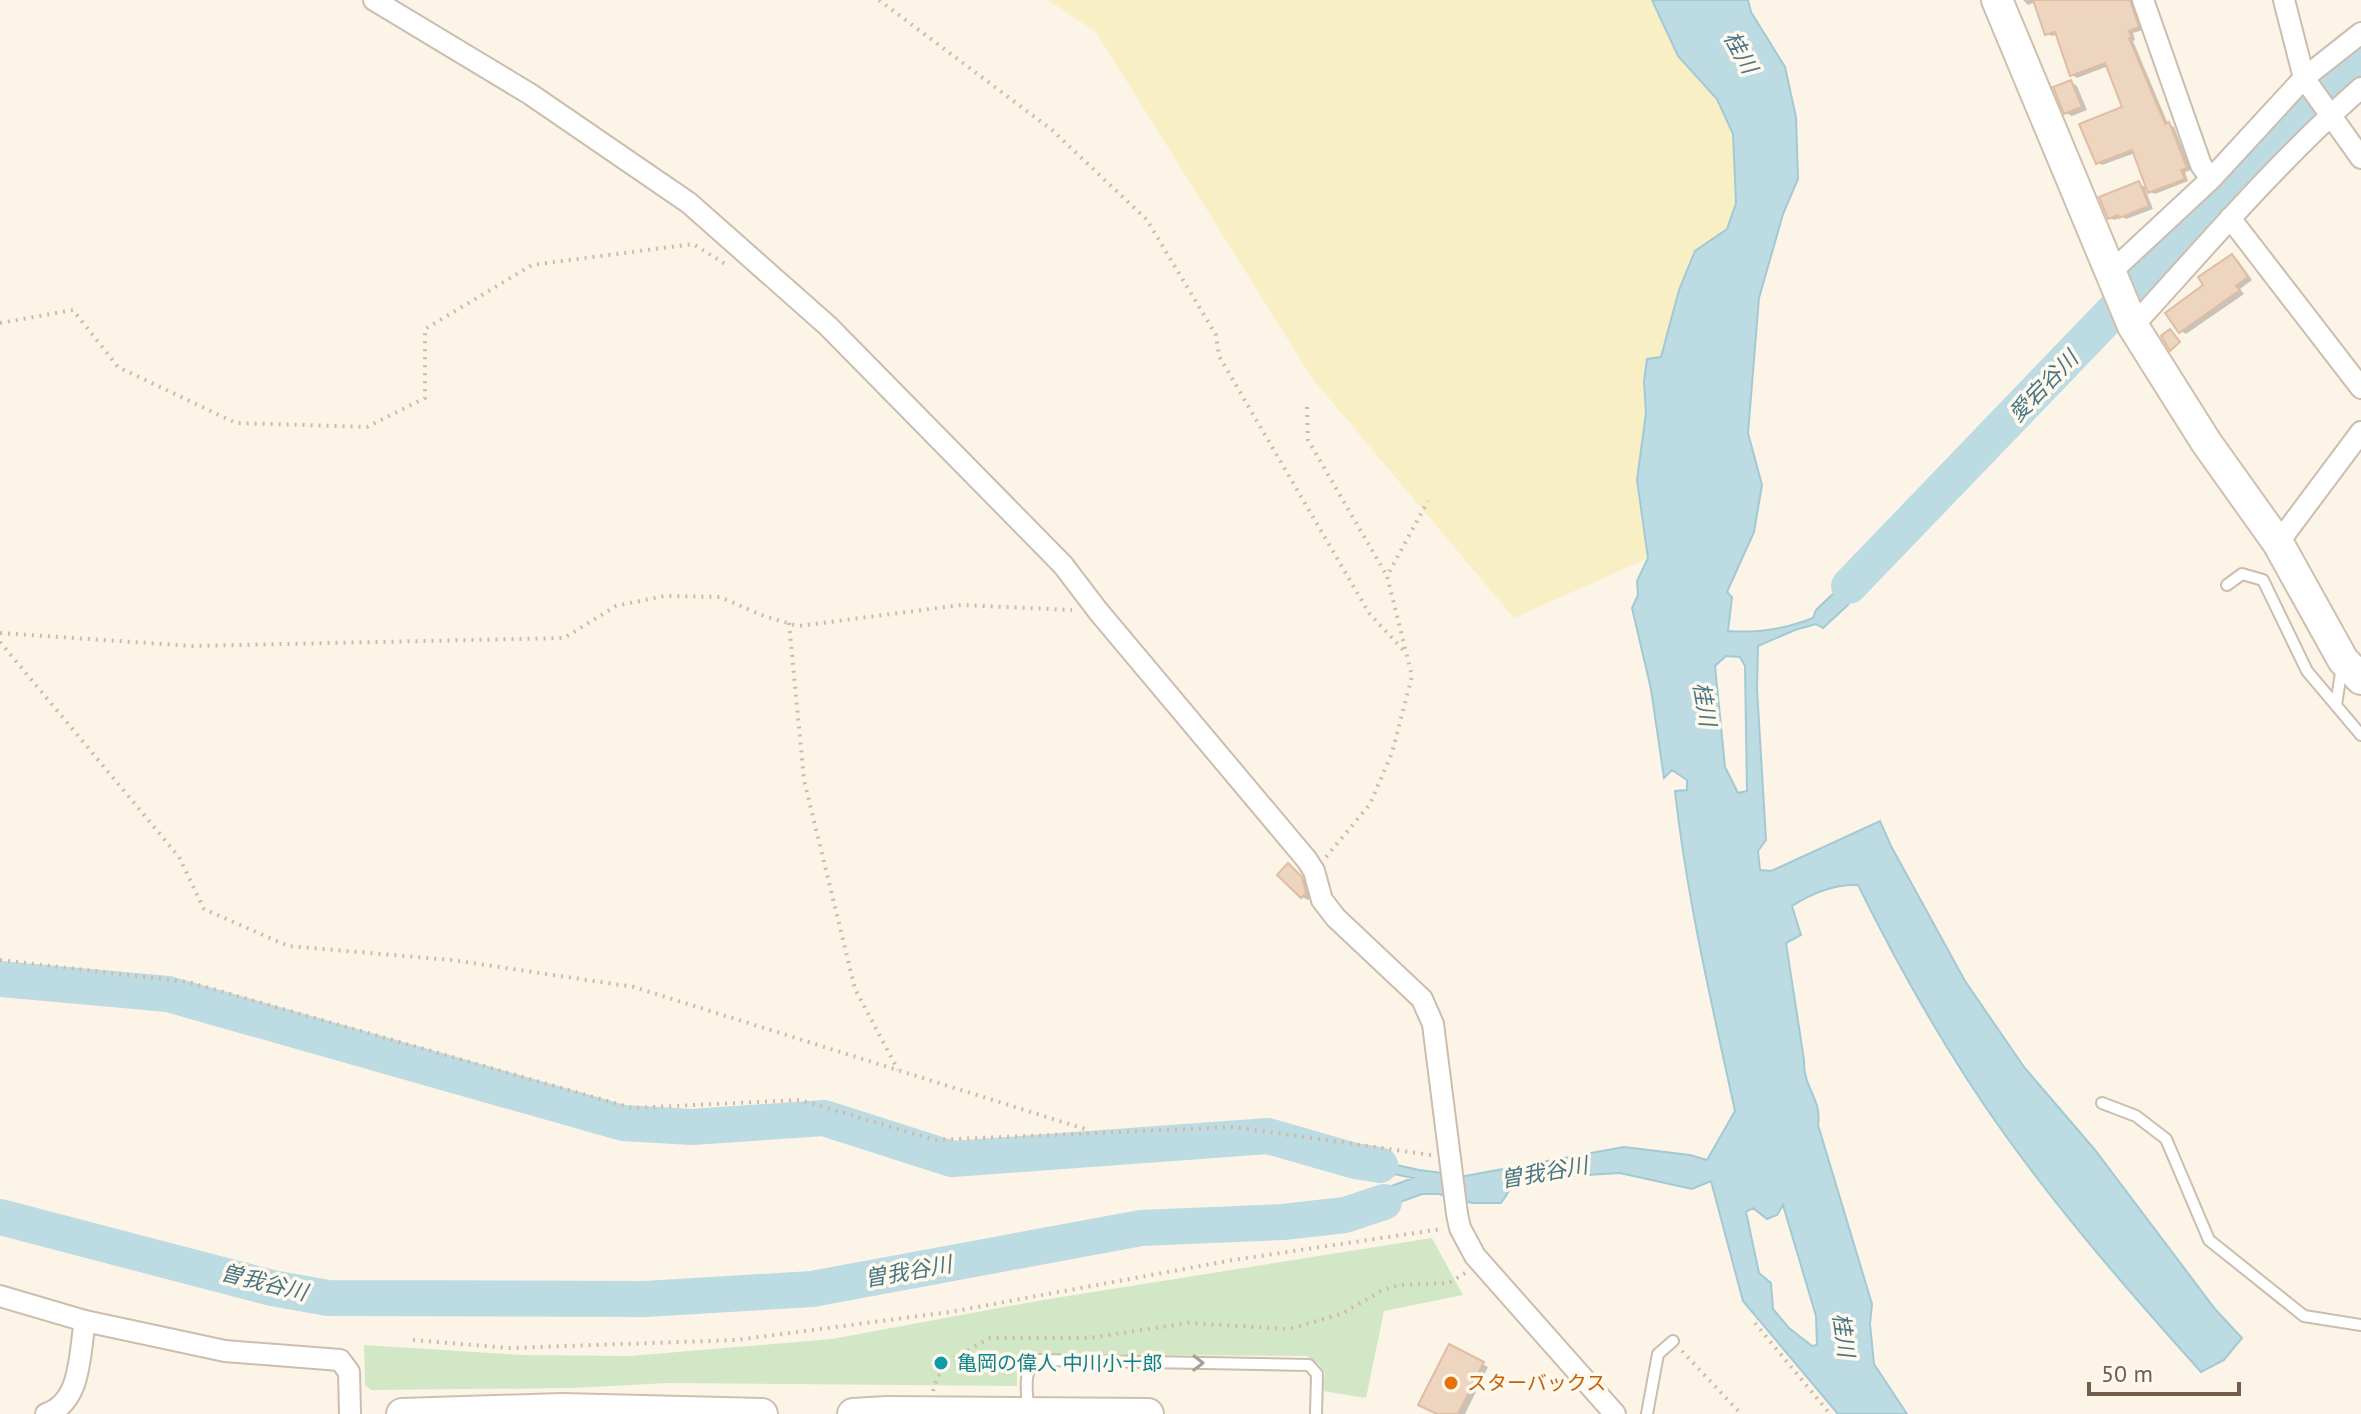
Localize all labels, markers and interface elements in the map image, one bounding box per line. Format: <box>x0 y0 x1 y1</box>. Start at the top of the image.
water label: 桂川 <box>1718 26 1765 80</box>
water label: 愛宕谷川 <box>2002 343 2085 427</box>
water label: 桂川 <box>1687 680 1723 730</box>
water label: 曽我谷川 <box>1498 1150 1592 1193</box>
water label: 曽我谷川 <box>862 1249 956 1292</box>
water label: 曽我谷川 <box>218 1258 312 1307</box>
water label: 桂川 <box>1827 1311 1861 1361</box>
scale bar <box>2089 1346 2239 1396</box>
place label: 亀岡の偉人 中川小十郎 <box>957 1350 1162 1376</box>
marker: 亀岡の偉人 中川小十郎 <box>932 1354 950 1372</box>
one-way arrow <box>1192 1354 1205 1372</box>
text: 50 m <box>2101 1358 2153 1389</box>
place label: スターバックス <box>1467 1370 1606 1396</box>
marker: スターバックス <box>1442 1374 1460 1392</box>

